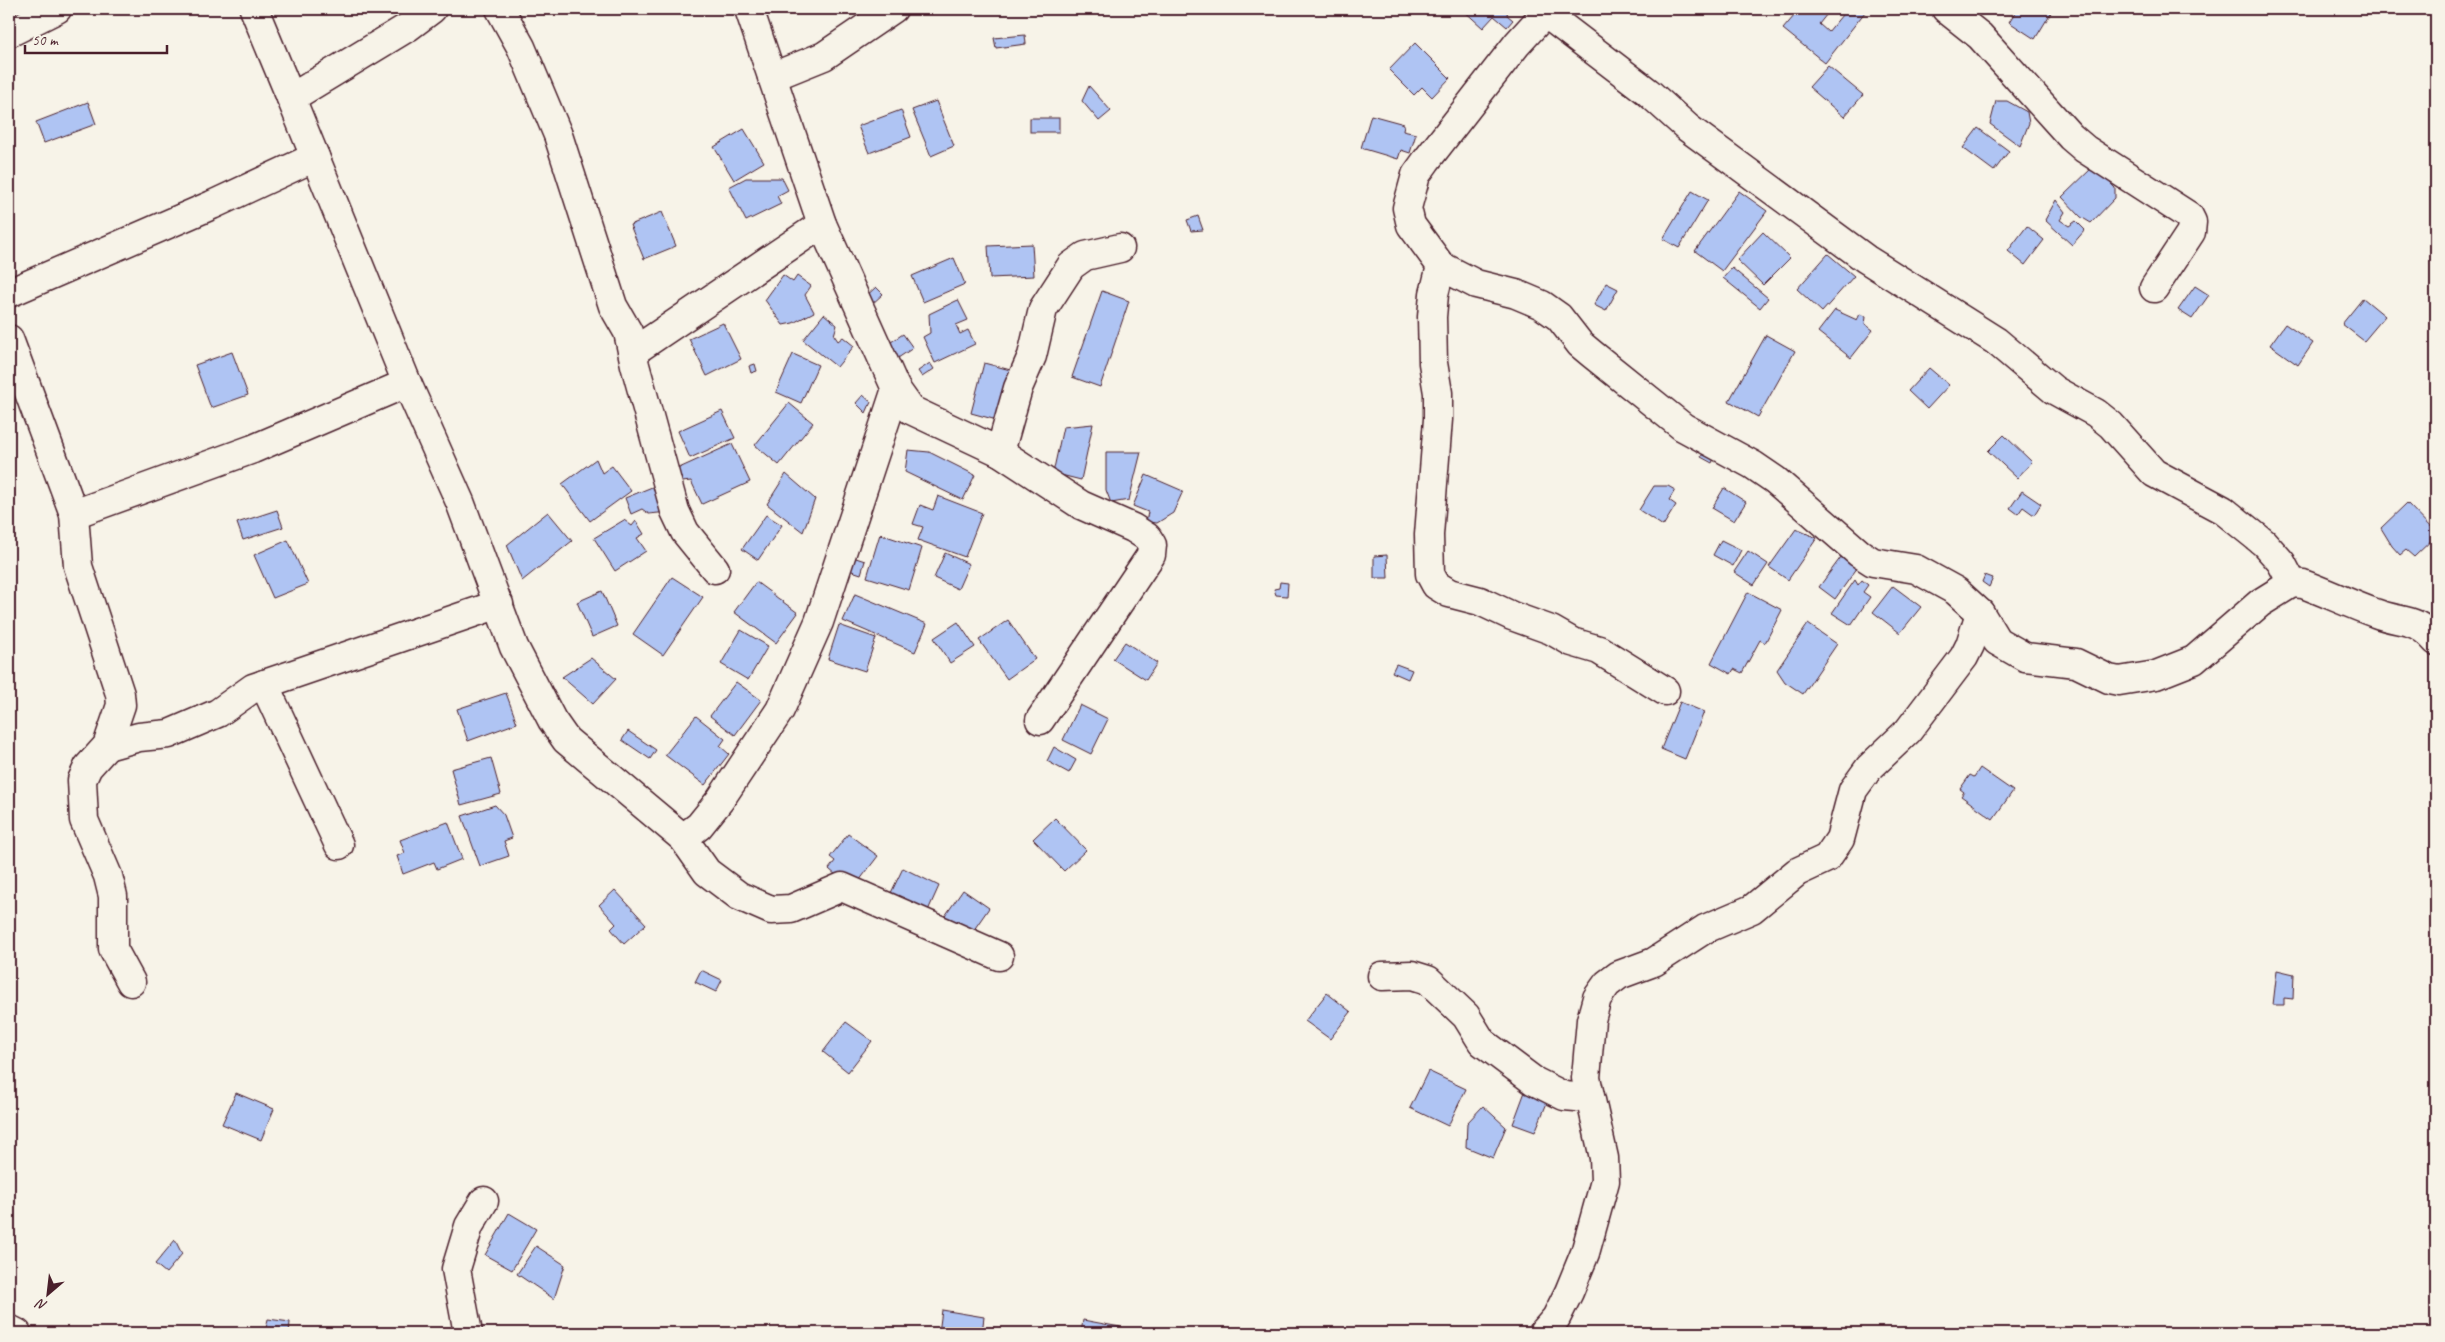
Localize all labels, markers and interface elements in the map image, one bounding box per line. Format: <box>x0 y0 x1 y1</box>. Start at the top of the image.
scale bar <box>25 22 168 54</box>
text: 50 m <box>32 31 59 50</box>
north arrow <box>22 1270 72 1320</box>
text: N <box>32 1294 50 1315</box>

